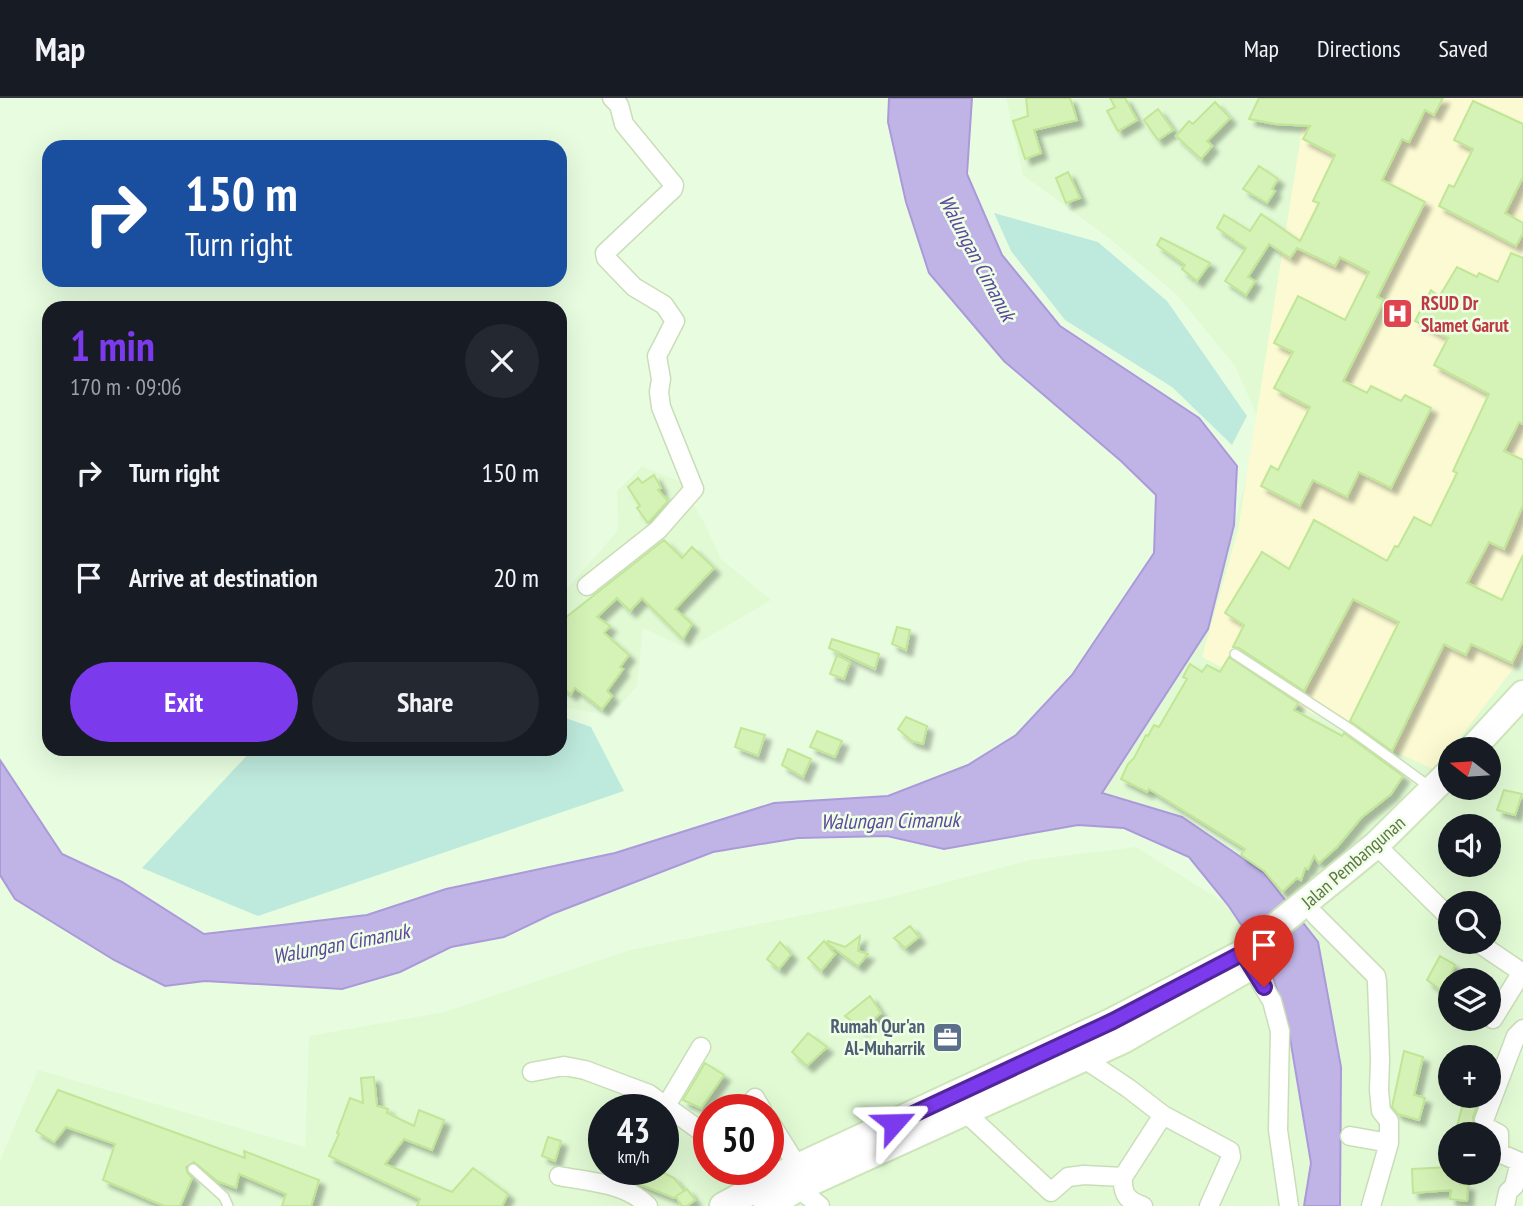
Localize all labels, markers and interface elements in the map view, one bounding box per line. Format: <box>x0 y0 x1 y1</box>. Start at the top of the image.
text: Map <box>35 27 85 70</box>
text: Map <box>1244 33 1279 64</box>
text: Directions <box>1317 33 1401 64</box>
text: Saved <box>1439 33 1488 64</box>
text: 150 m <box>185 161 298 225</box>
icon: right <box>70 168 161 259</box>
water label: Walungan Cimanuk <box>933 190 1023 328</box>
text: Turn right <box>185 223 293 265</box>
place label: RSUD Dr Slamet Garut <box>1421 291 1509 337</box>
hospital icon: RSUD Dr Slamet Garut <box>1381 297 1415 331</box>
text: 1 min <box>70 318 155 373</box>
button: close <box>465 324 539 398</box>
text: 170 m · 09:06 <box>70 372 182 401</box>
icon: right <box>70 454 108 492</box>
text: Turn right <box>129 456 220 489</box>
text: 150 m <box>481 456 539 489</box>
icon: arrive <box>70 559 108 597</box>
text: Arrive at destination <box>129 561 318 594</box>
text: 20 m <box>493 561 539 594</box>
button: Exit <box>70 662 298 742</box>
button: Share <box>312 662 539 742</box>
north arrow <box>1438 737 1502 800</box>
map controls <box>1438 737 1501 1185</box>
water label: Walungan Cimanuk <box>820 806 963 835</box>
street label: Jalan Pembangunan <box>1295 810 1410 914</box>
button: sound <box>1438 814 1501 877</box>
button: search <box>1438 891 1501 954</box>
pin <box>1234 915 1294 987</box>
water label: Walungan Cimanuk <box>270 916 414 970</box>
icon: arrive <box>1245 926 1283 964</box>
button: layers <box>1438 968 1501 1031</box>
place label: Rumah Qur'an Al-Muharrik <box>830 1014 925 1060</box>
office icon: Rumah Qur'an Al-Muharrik <box>931 1020 965 1054</box>
button: + <box>1438 1045 1501 1108</box>
position arrow <box>857 1086 931 1160</box>
speed limit sign: 50 <box>693 1094 784 1185</box>
text: 43 <box>617 1107 650 1153</box>
button: − <box>1438 1122 1501 1185</box>
text: km/h <box>618 1145 649 1168</box>

